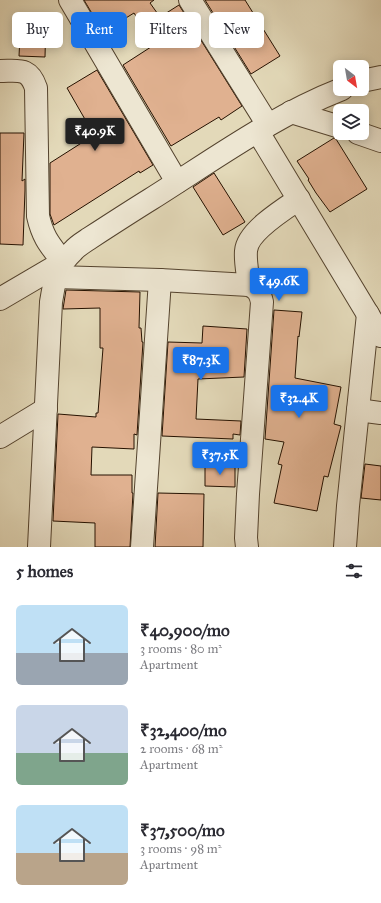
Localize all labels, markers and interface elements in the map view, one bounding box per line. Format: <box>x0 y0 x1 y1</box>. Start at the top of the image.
chip: Buy <box>12 12 63 48</box>
chip: Rent <box>71 12 127 48</box>
chip: Filters <box>135 12 201 48</box>
chip: New <box>209 12 264 48</box>
north arrow <box>333 60 369 96</box>
map controls <box>333 60 369 140</box>
button: layers <box>333 104 369 140</box>
pin: ₹40.9K <box>62 118 128 152</box>
text: ₹40.9K <box>74 123 116 139</box>
pin: ₹49.6K <box>246 268 312 302</box>
text: ₹49.6K <box>259 273 299 289</box>
pin: ₹87.3K <box>168 347 234 381</box>
text: ₹87.3K <box>182 352 220 368</box>
pin: ₹32.4K <box>266 385 332 419</box>
text: ₹32.4K <box>280 390 318 406</box>
pin: ₹37.5K <box>187 442 253 476</box>
text: ₹37.5K <box>201 447 239 463</box>
icon: filters <box>343 560 365 582</box>
text: 5 homes <box>16 561 73 582</box>
text: ₹40,900/mo <box>140 620 230 641</box>
icon: home <box>48 621 96 669</box>
text: 3 rooms · 80 m² <box>140 641 222 657</box>
text: Apartment <box>140 657 198 673</box>
text: ₹32,400/mo <box>140 720 227 741</box>
icon: home <box>48 721 96 769</box>
text: 2 rooms · 68 m² <box>140 741 222 757</box>
text: Apartment <box>140 757 198 773</box>
text: ₹37,500/mo <box>140 820 225 841</box>
icon: home <box>48 821 96 869</box>
text: 3 rooms · 98 m² <box>140 841 222 857</box>
text: Apartment <box>140 857 198 873</box>

